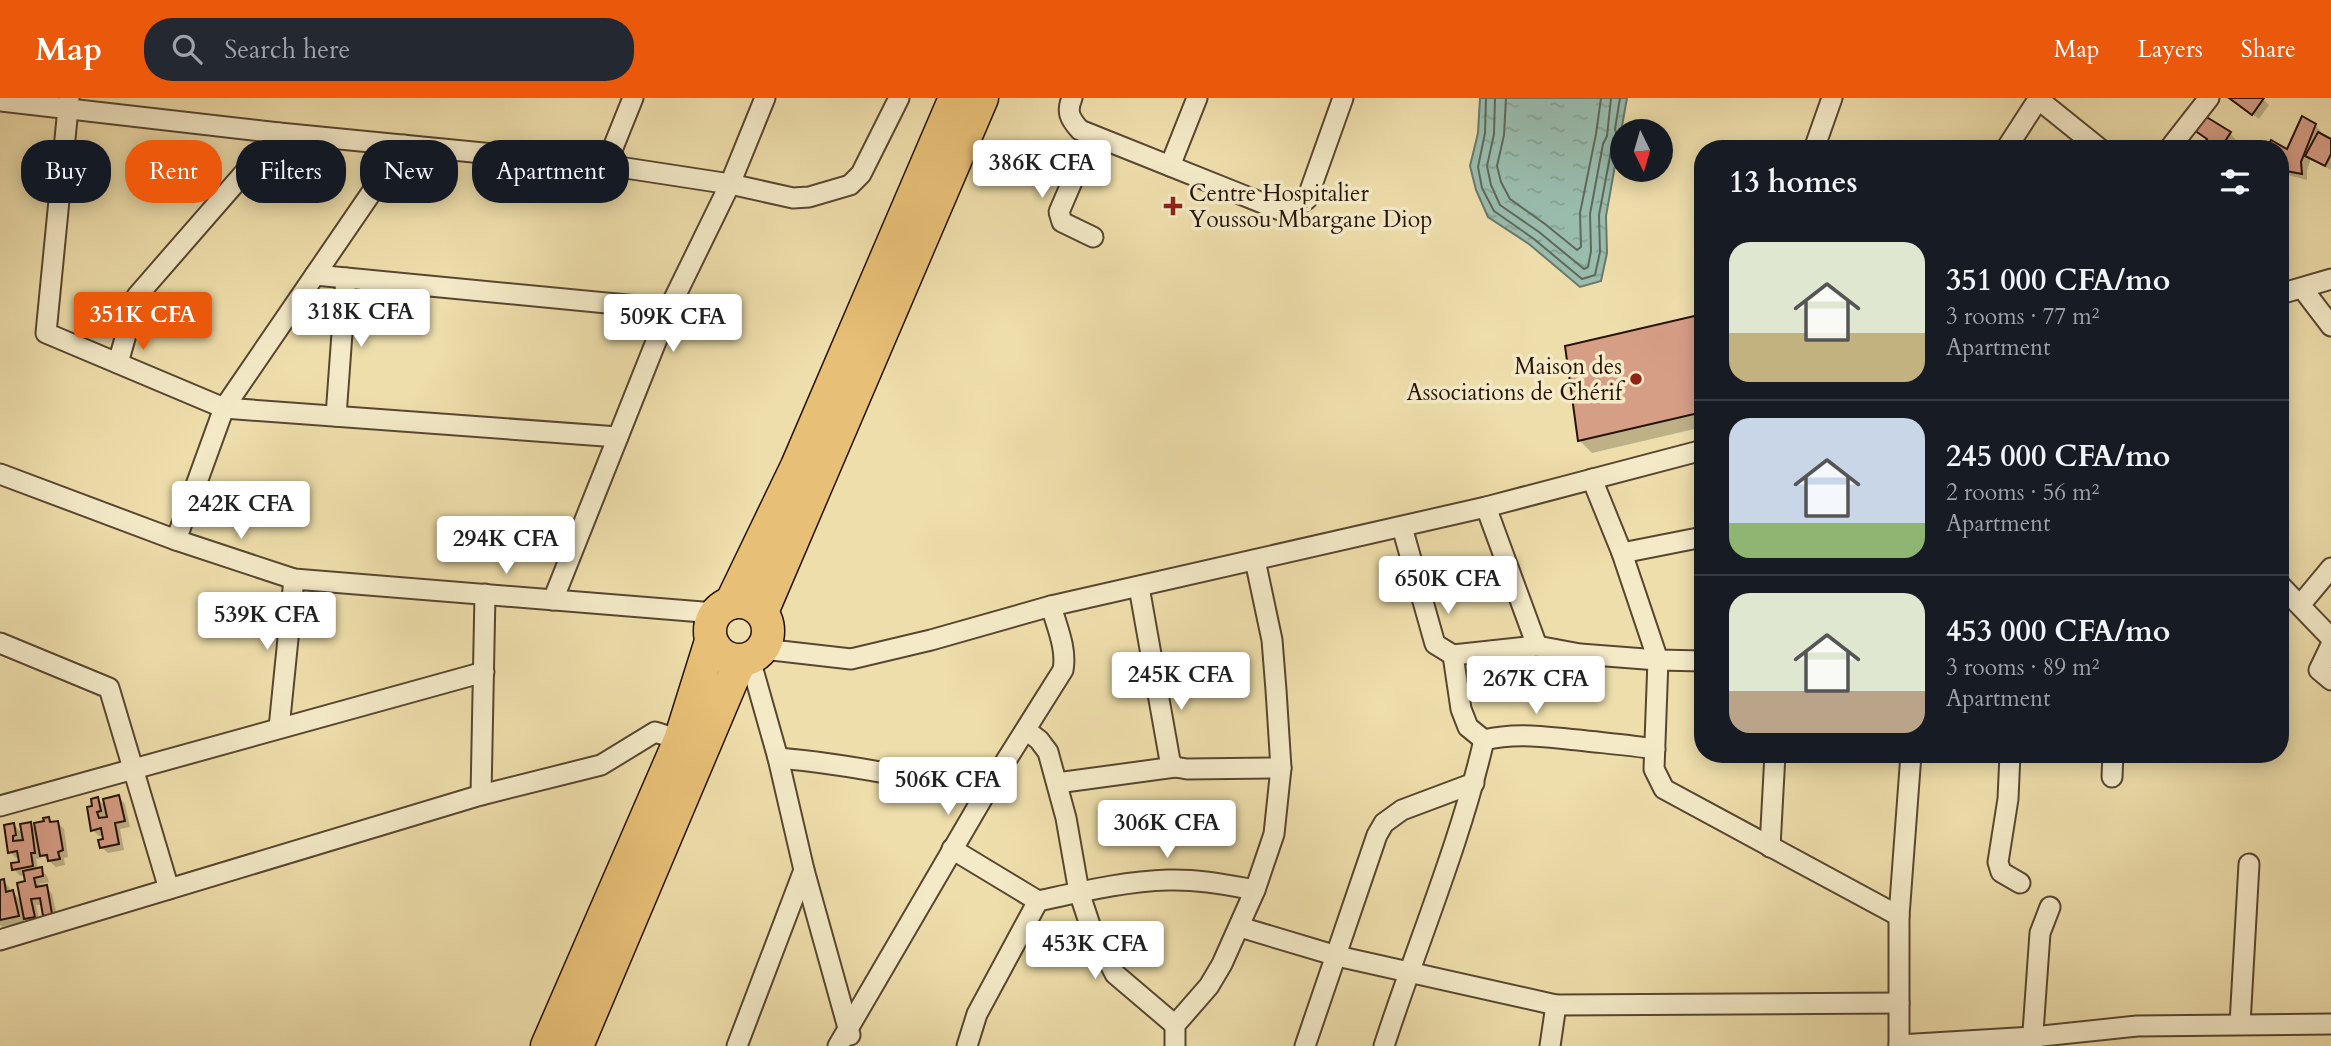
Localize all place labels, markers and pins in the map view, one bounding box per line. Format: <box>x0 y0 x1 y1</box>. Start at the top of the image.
pin: 386K CFA <box>970 140 1114 200</box>
place label: Centre Hospitalier Youssou Mbargane Diop <box>1189 178 1433 235</box>
marker: Centre Hospitalier Youssou Mbargane Diop <box>1163 196 1183 216</box>
pin: 318K CFA <box>289 289 433 349</box>
pin: 351K CFA <box>71 292 215 352</box>
pin: 509K CFA <box>601 294 745 354</box>
place label: Maison des Associations de Chérif <box>1406 351 1626 408</box>
marker: Maison des Associations de Chérif <box>1628 371 1644 387</box>
pin: 242K CFA <box>169 482 313 541</box>
pin: 294K CFA <box>434 517 578 576</box>
pin: 650K CFA <box>1376 556 1520 616</box>
pin: 539K CFA <box>195 592 339 652</box>
pin: 245K CFA <box>1109 652 1253 712</box>
pin: 267K CFA <box>1464 656 1608 716</box>
pin: 506K CFA <box>876 758 1020 817</box>
pin: 306K CFA <box>1095 800 1239 860</box>
pin: 453K CFA <box>1023 922 1167 981</box>

